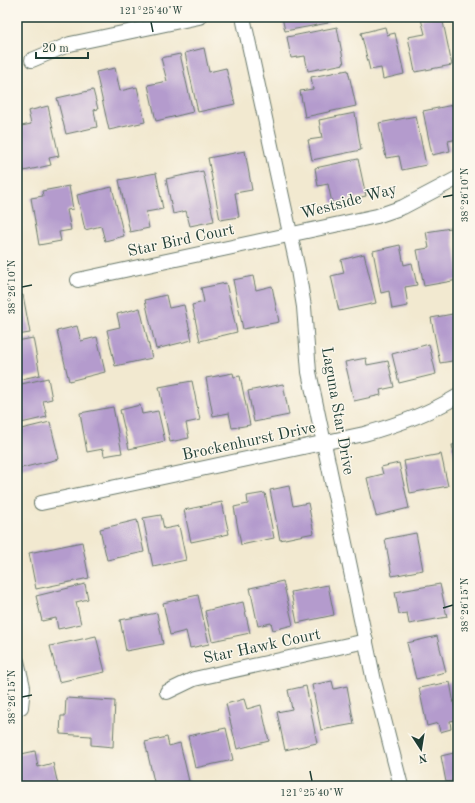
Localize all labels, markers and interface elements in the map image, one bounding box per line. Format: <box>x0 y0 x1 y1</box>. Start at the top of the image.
text: 121°25'40"W <box>119 6 183 16</box>
scale bar <box>36 34 88 60</box>
text: 20 m <box>42 43 69 55</box>
text: 38°26'10"N <box>460 167 470 222</box>
street label: Westside Way <box>299 181 399 223</box>
street label: Star Bird Court <box>126 222 236 260</box>
text: 38°26'10"N <box>7 259 17 314</box>
street label: Laguna Star Drive <box>318 346 356 476</box>
street label: Brockenhurst Drive <box>181 420 317 464</box>
text: 38°26'15"N <box>460 577 470 632</box>
street label: Star Hawk Court <box>202 627 322 667</box>
text: 38°26'15"N <box>7 669 17 724</box>
north arrow <box>401 729 441 769</box>
text: N <box>417 751 428 764</box>
text: 121°25'40"W <box>280 788 344 798</box>

